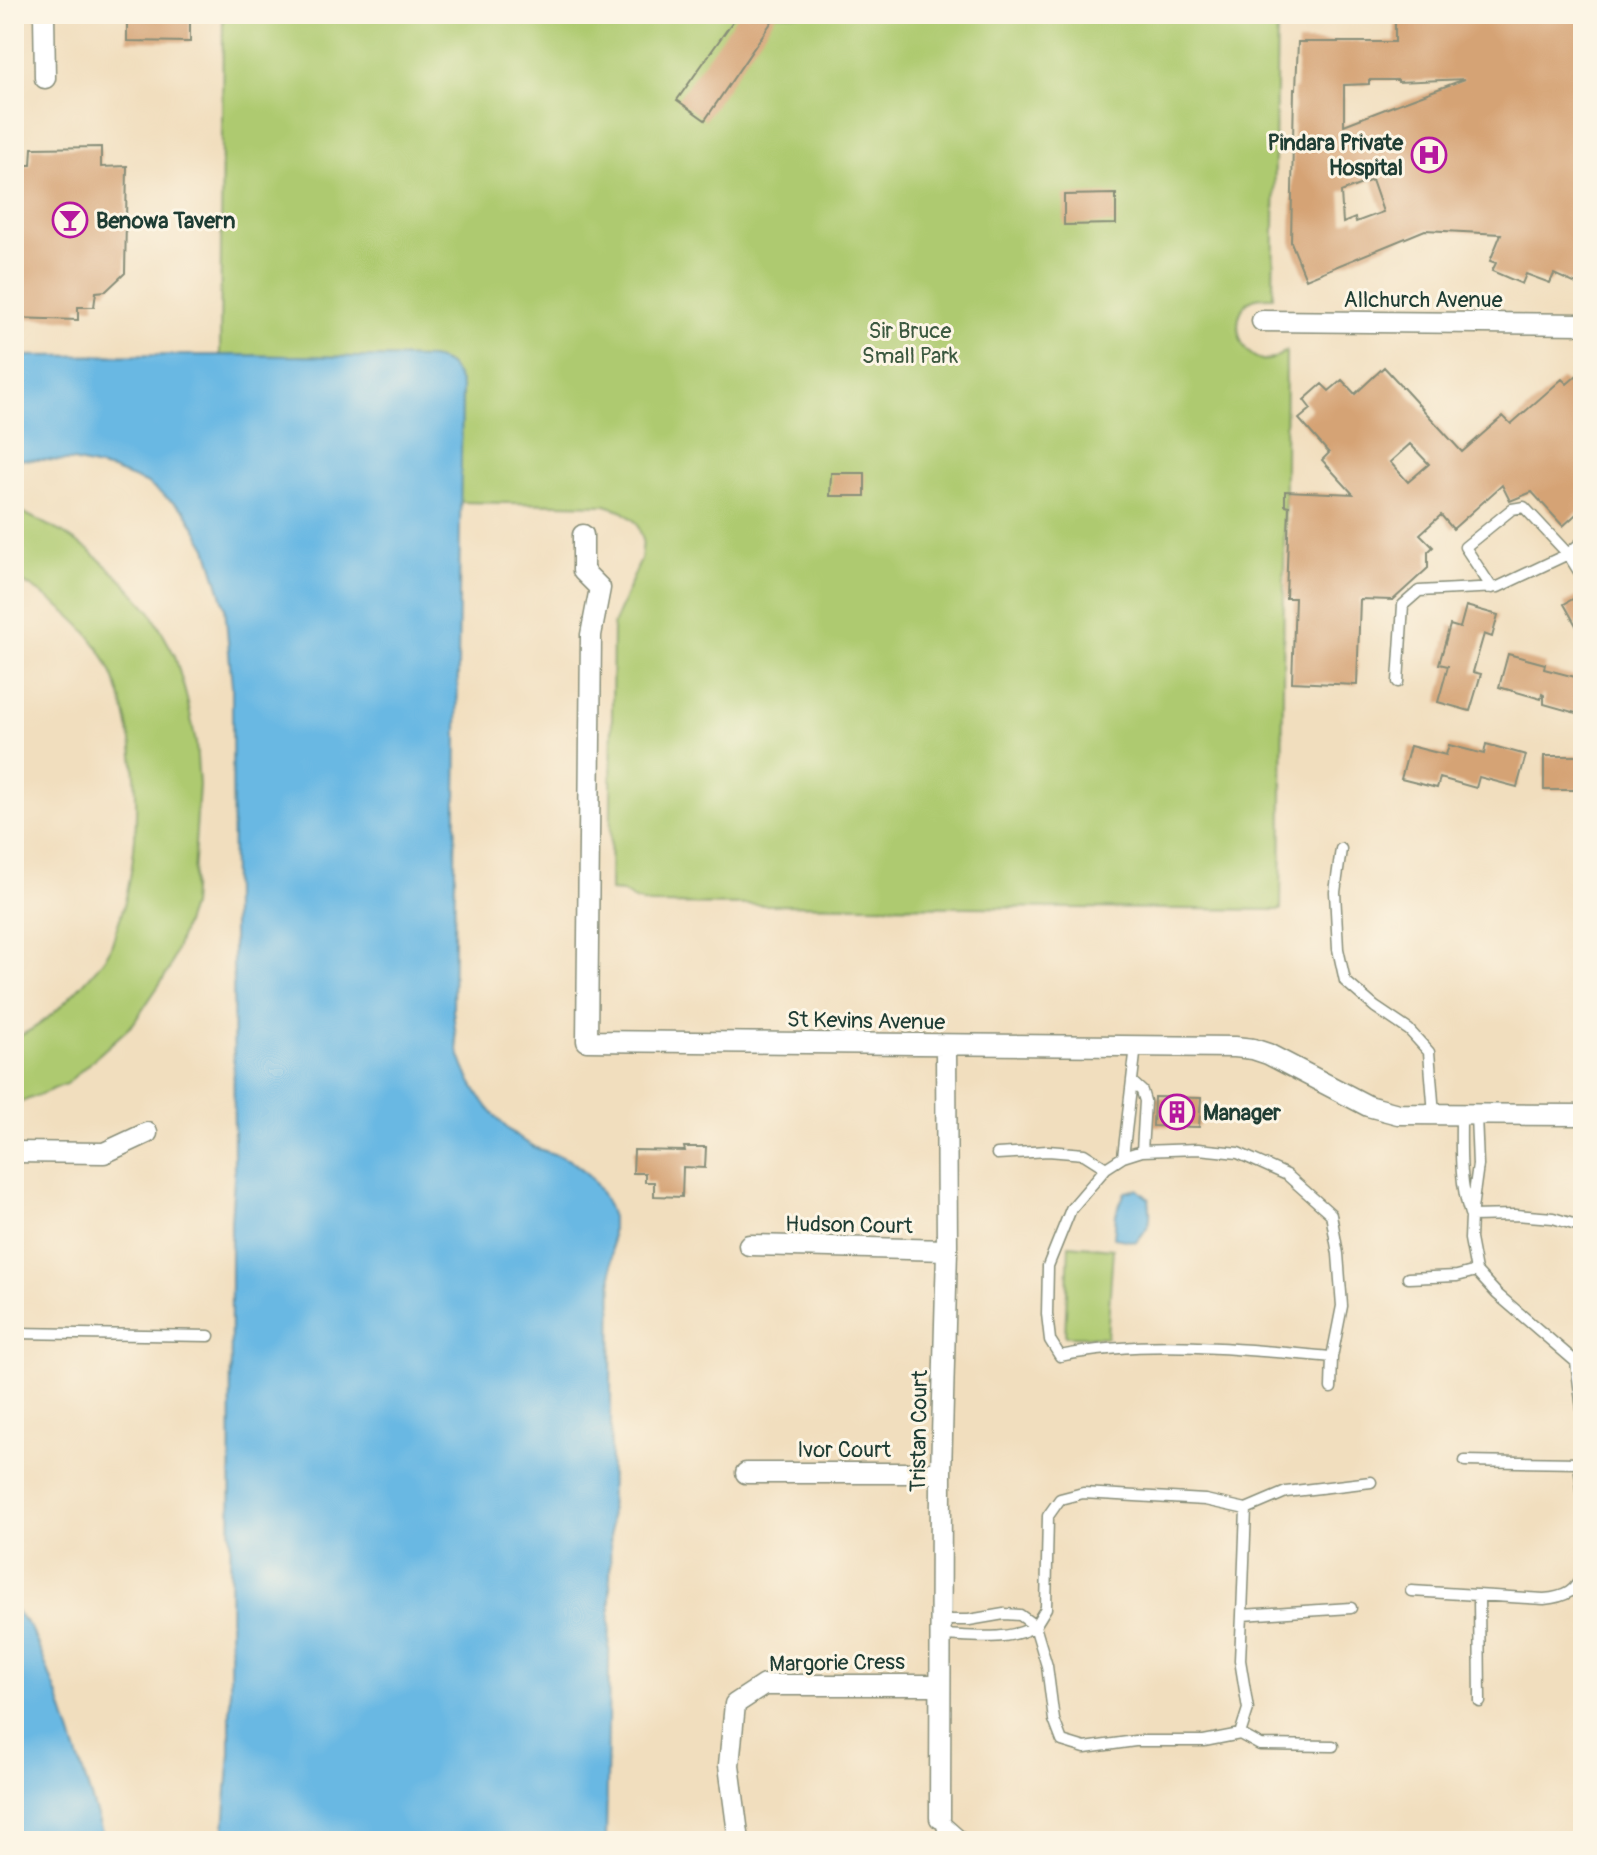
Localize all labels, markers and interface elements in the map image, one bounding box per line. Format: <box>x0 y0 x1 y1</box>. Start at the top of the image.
place label: Pindara Private Hospital <box>1268 129 1404 182</box>
hospital icon: Pindara Private Hospital <box>1410 136 1448 174</box>
bar icon: Benowa Tavern <box>51 201 89 239</box>
place label: Benowa Tavern <box>96 207 235 235</box>
street label: Allchurch Avenue <box>1343 286 1503 314</box>
park label: Sir Bruce Small Park <box>862 317 958 370</box>
street label: St Kevins Avenue <box>787 1006 946 1036</box>
building icon: Manager <box>1158 1093 1196 1131</box>
place label: Manager <box>1203 1099 1282 1127</box>
street label: Hudson Court <box>785 1210 913 1240</box>
street label: Tristan Court <box>904 1370 934 1492</box>
street label: Ivor Court <box>797 1436 891 1464</box>
street label: Margorie Cress <box>769 1648 905 1678</box>

